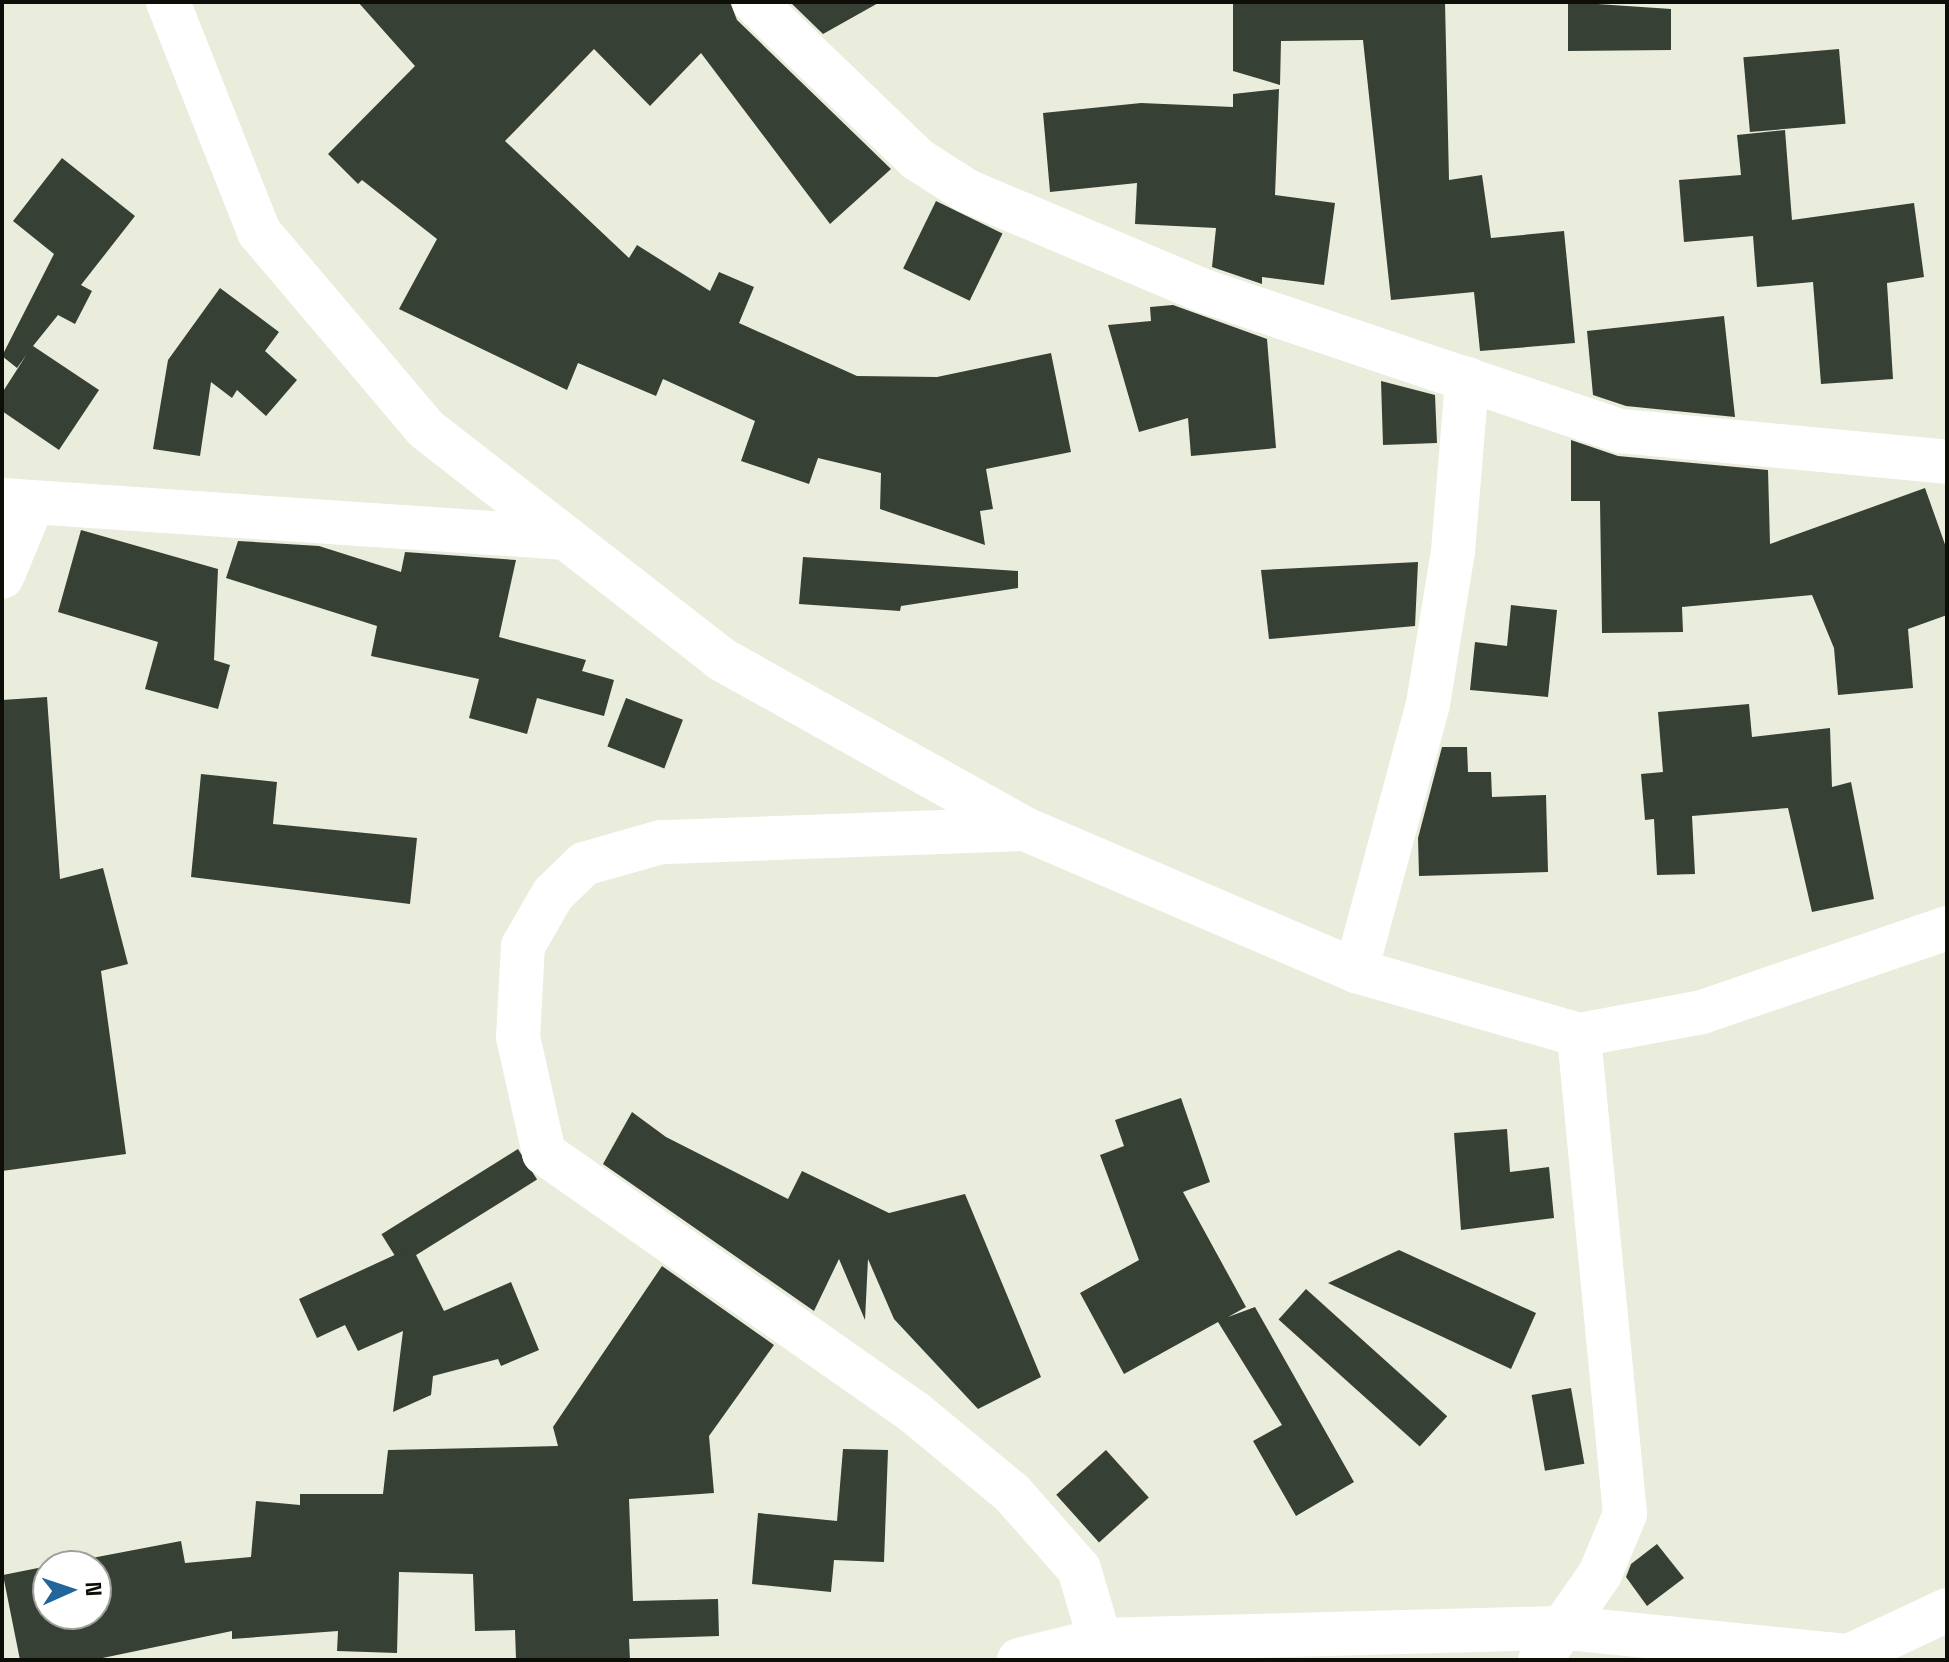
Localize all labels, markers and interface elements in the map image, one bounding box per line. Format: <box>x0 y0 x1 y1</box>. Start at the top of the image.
north arrow <box>32 1550 112 1630</box>
text: N <box>80 1581 108 1597</box>

